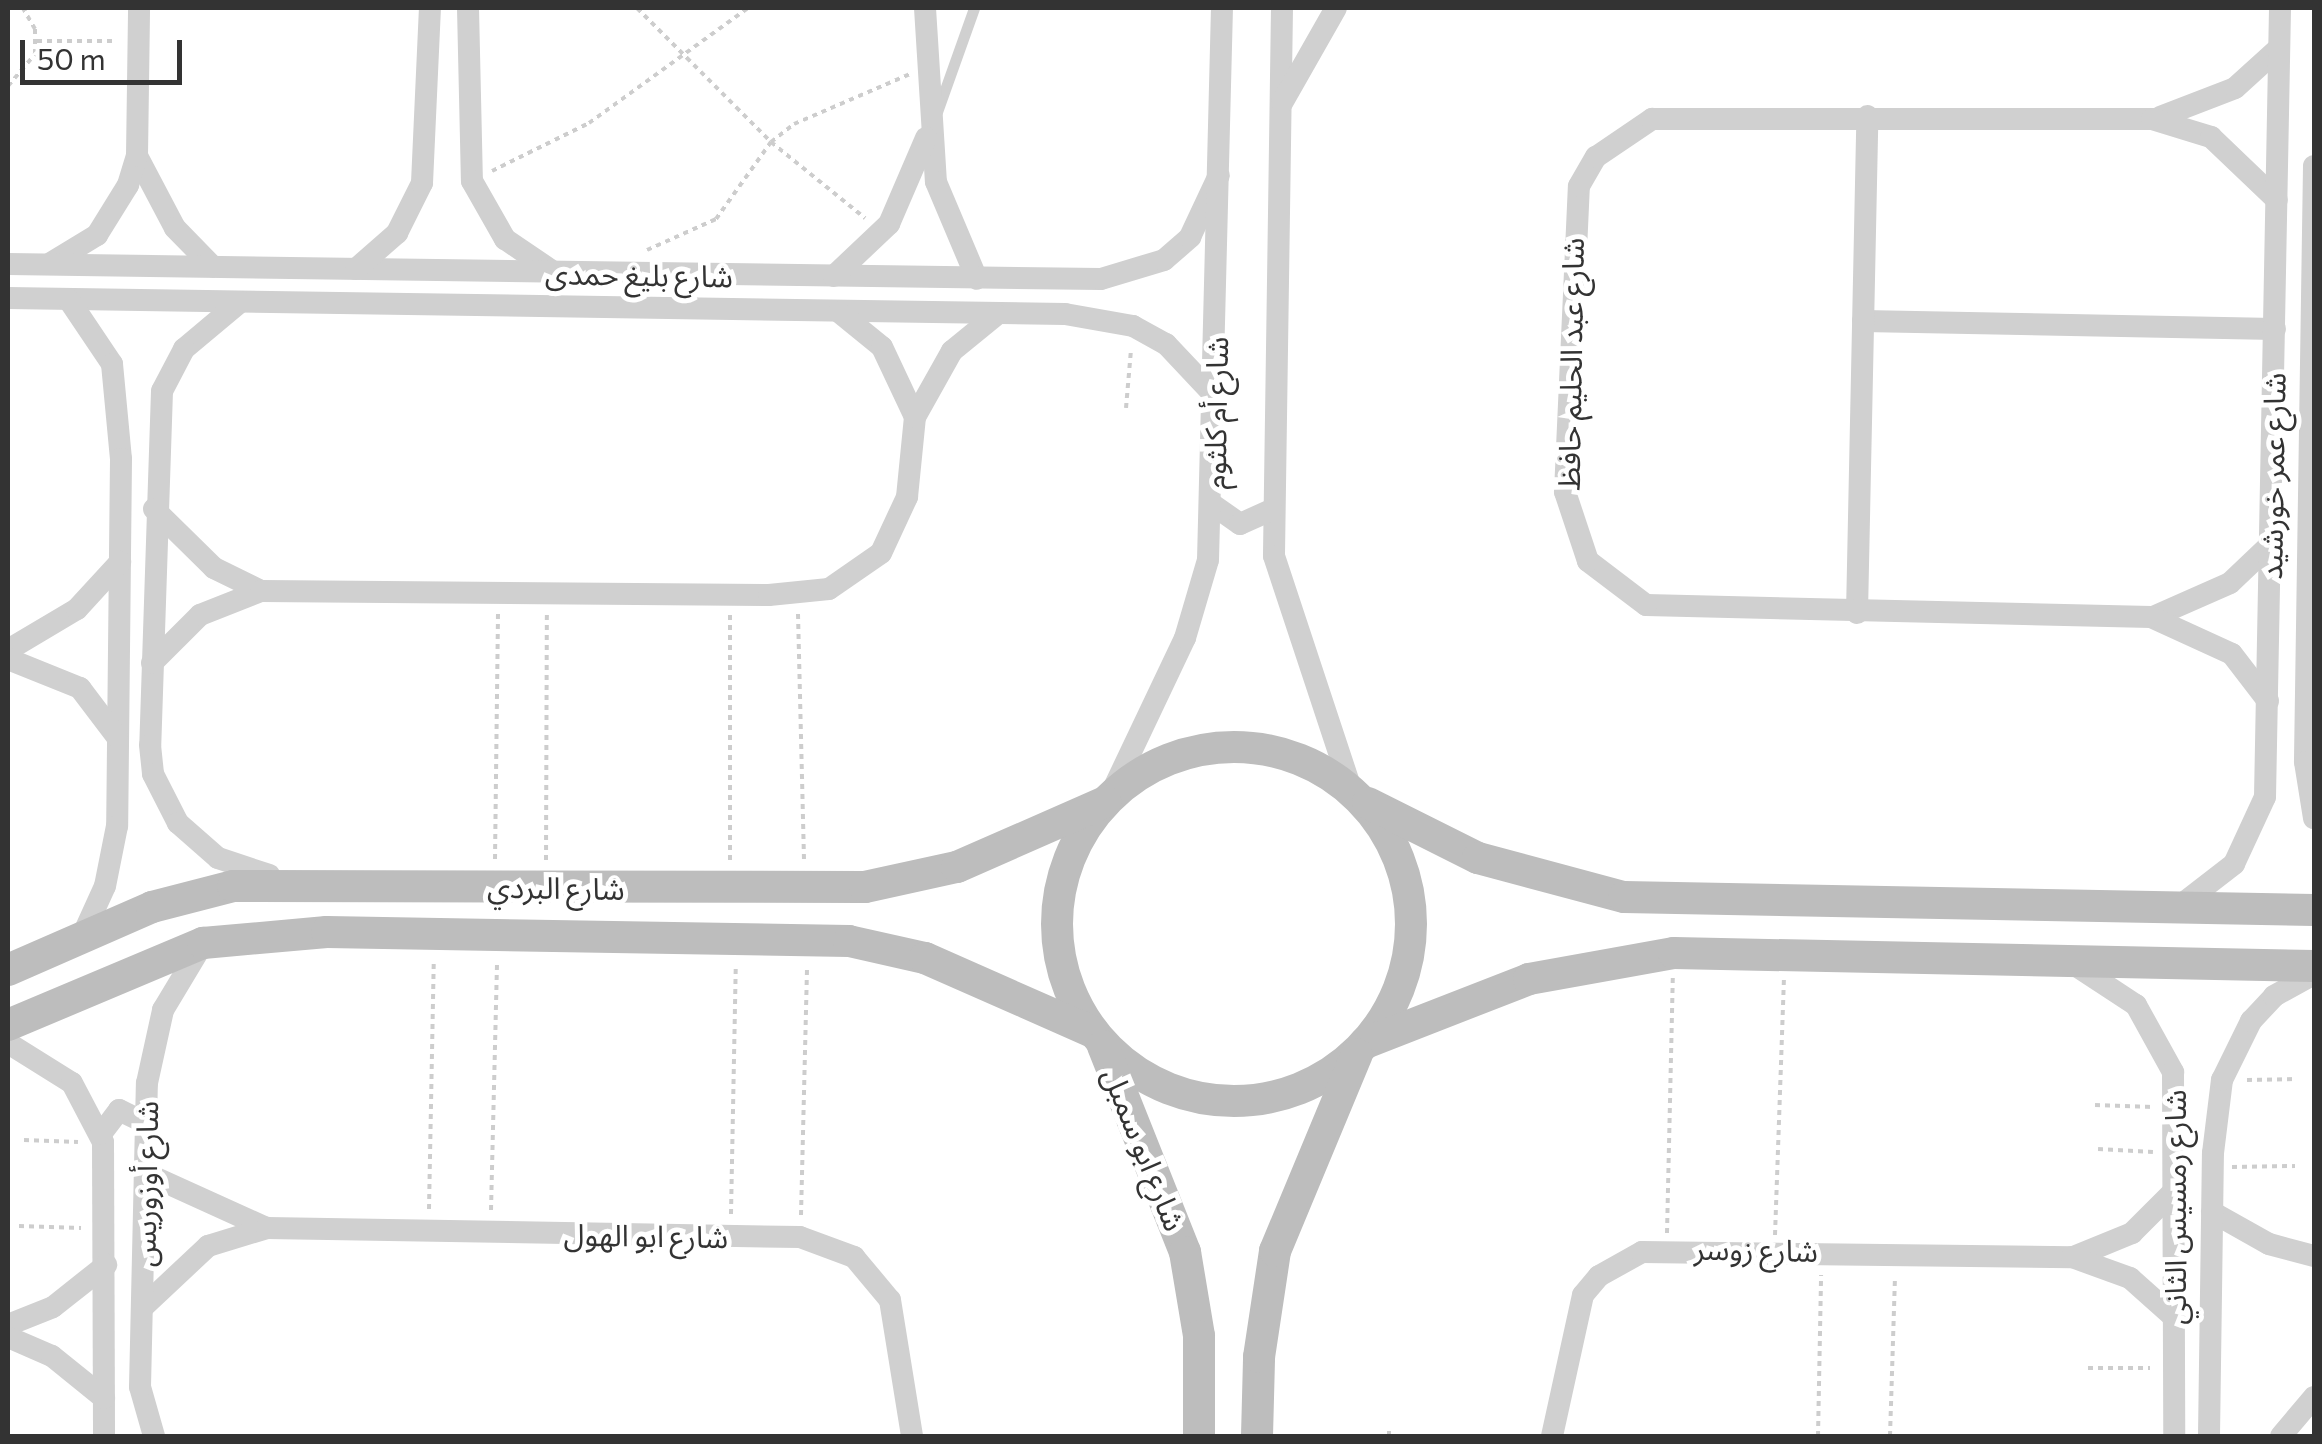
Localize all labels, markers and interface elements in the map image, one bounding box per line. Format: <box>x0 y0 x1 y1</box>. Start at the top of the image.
scale bar <box>25 20 188 82</box>
text: 50 m <box>37 39 106 76</box>
street label: شارع عبد الحليم حافظ <box>1550 237 1590 491</box>
street label: شارع بليغ حمدى <box>545 254 733 294</box>
street label: شارع أم كلثوم <box>1196 336 1234 490</box>
street label: شارع عمر خورشيد <box>2252 372 2292 580</box>
street label: شارع البردي <box>487 868 625 906</box>
street label: شارع ابو سمبل <box>1096 1062 1194 1236</box>
street label: شارع رمسيس الثاني <box>2156 1089 2192 1325</box>
street label: شارع أوزوريس <box>126 1101 164 1267</box>
street label: شارع ابو الهول <box>563 1216 729 1254</box>
street label: شارع زوسر <box>1694 1230 1818 1268</box>

